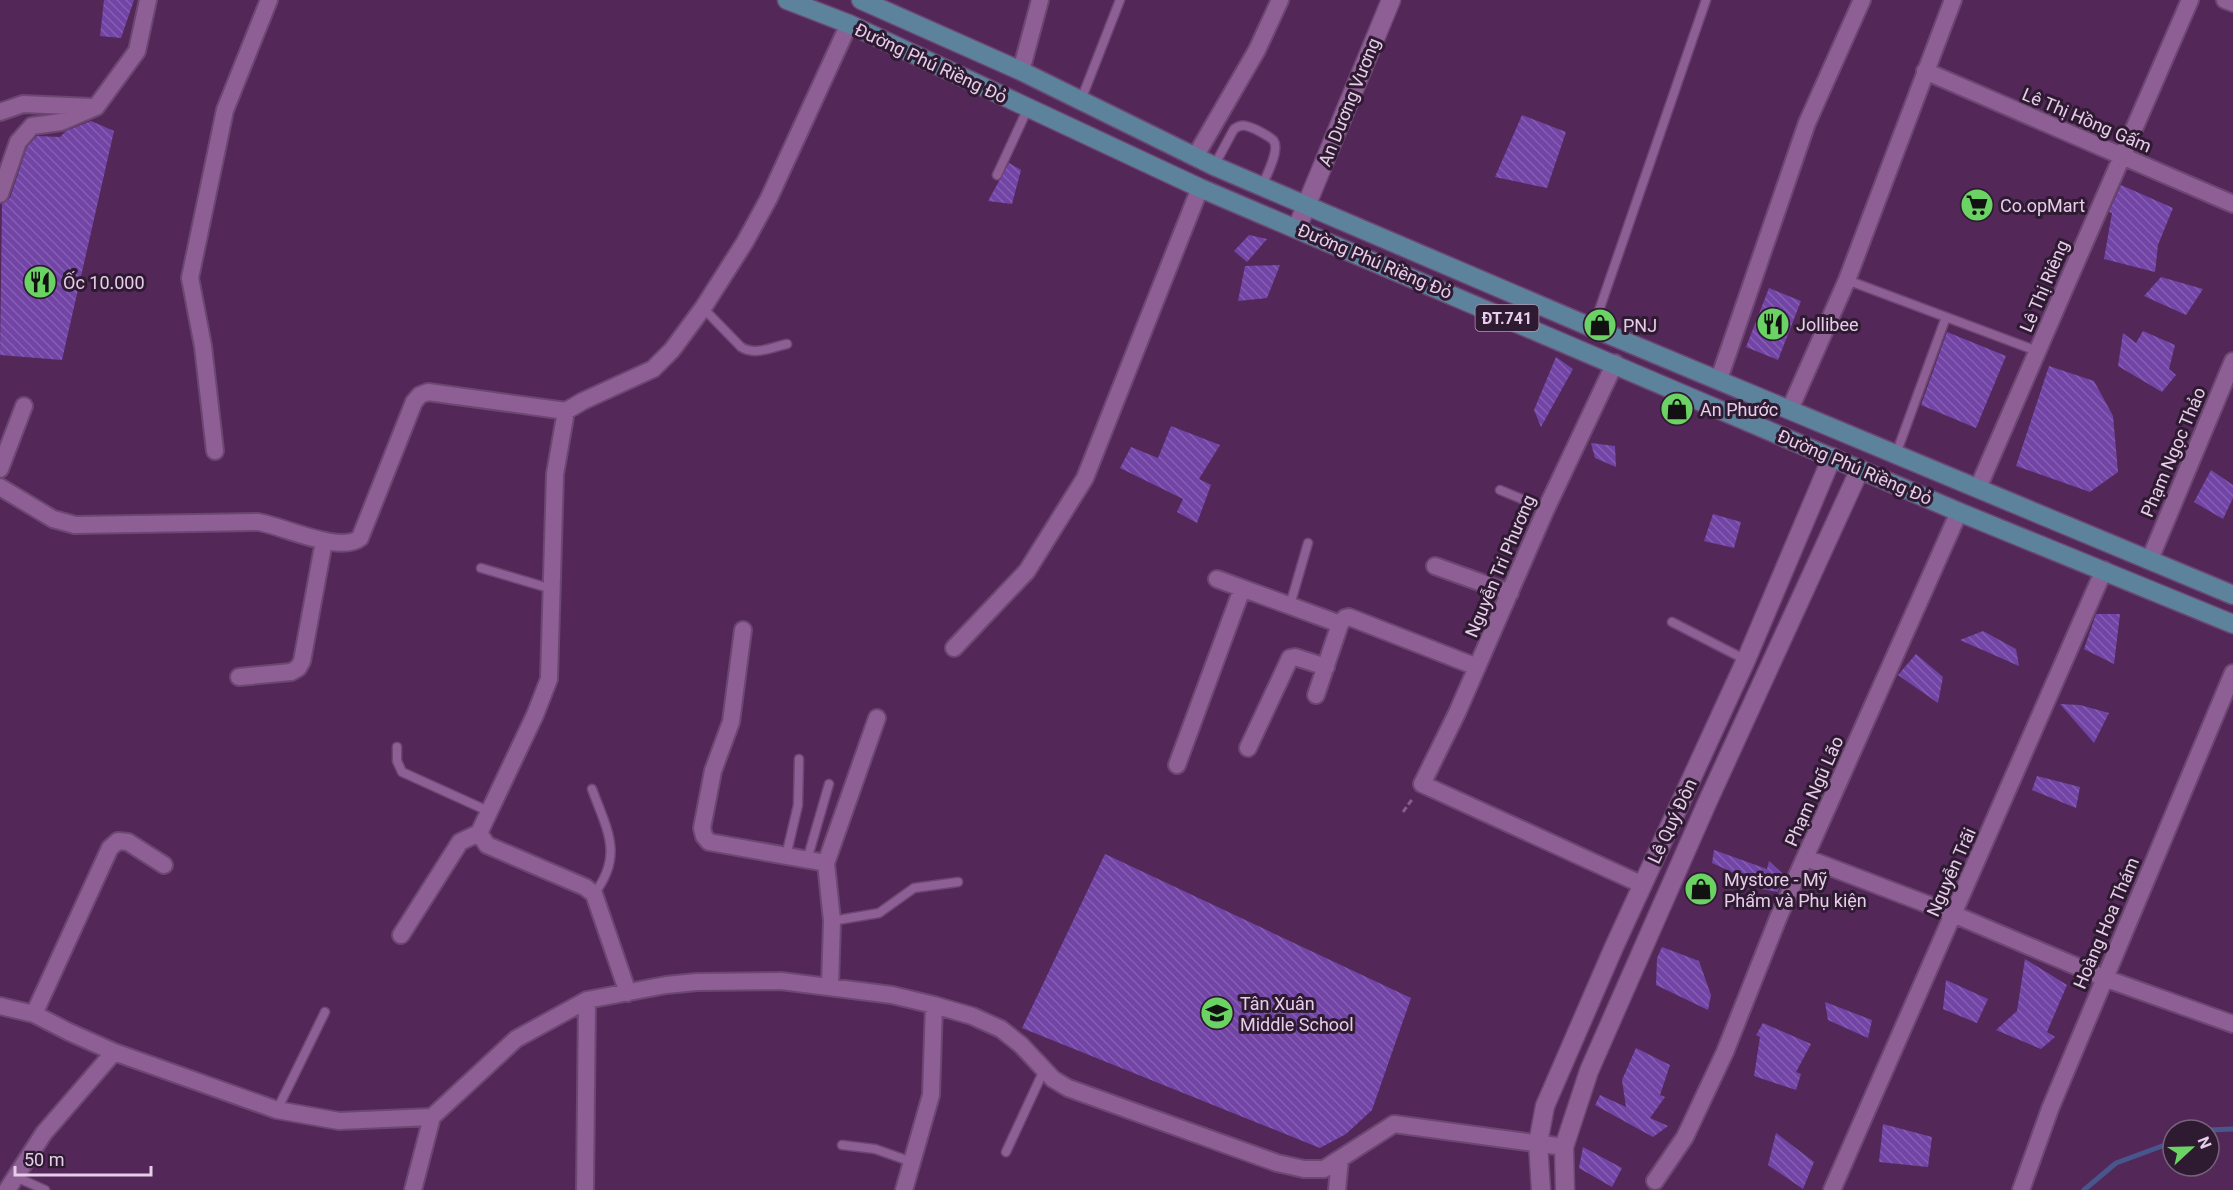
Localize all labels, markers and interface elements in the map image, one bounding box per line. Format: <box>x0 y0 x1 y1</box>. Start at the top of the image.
street label: Đường Phú Riềng Đỏ <box>852 19 1010 107</box>
street label: An Dương Vương <box>1314 35 1384 169</box>
street label: Lê Thị Hồng Gấm <box>2019 83 2155 157</box>
supermarket icon: Co.opMart <box>1959 187 1995 223</box>
place label: Co.opMart <box>2000 195 2085 216</box>
street label: Đường Phú Riềng Đỏ <box>1295 219 1455 303</box>
street label: Lê Thị Riêng <box>2015 237 2073 335</box>
restaurant icon: Ốc 10.000 <box>22 264 58 300</box>
place label: Ốc 10.000 <box>63 271 145 293</box>
road number: ĐT.741 <box>1476 305 1538 331</box>
restaurant icon: Jollibee <box>1755 306 1791 342</box>
shop icon: PNJ <box>1582 307 1618 343</box>
place label: Jollibee <box>1796 314 1859 335</box>
place label: PNJ <box>1623 315 1657 336</box>
street label: Phạm Ngọc Thảo <box>2136 384 2210 520</box>
shop icon: An Phước <box>1659 391 1695 427</box>
place label: An Phước <box>1700 399 1778 420</box>
street label: Đường Phú Riềng Đỏ <box>1775 425 1935 509</box>
street label: Nguyễn Tri Phương <box>1461 492 1539 640</box>
street label: Phạm Ngũ Lão <box>1780 733 1848 849</box>
street label: Lê Quý Đôn <box>1643 775 1701 867</box>
street label: Nguyễn Trãi <box>1922 824 1980 920</box>
street label: Hoàng Hoa Thám <box>2069 854 2143 992</box>
place label: Mystore - Mỹ Phẩm và Phụ kiện <box>1724 869 1867 911</box>
shop icon: Mystore - Mỹ Phẩm và Phụ kiện <box>1683 871 1719 907</box>
place label: Tân Xuân Middle School <box>1240 993 1354 1035</box>
school or university icon: Tân Xuân Middle School <box>1199 995 1235 1031</box>
north arrow <box>2161 1118 2221 1178</box>
text: N <box>2194 1134 2215 1151</box>
scale bar <box>15 1139 152 1177</box>
text: 50 m <box>24 1149 64 1170</box>

